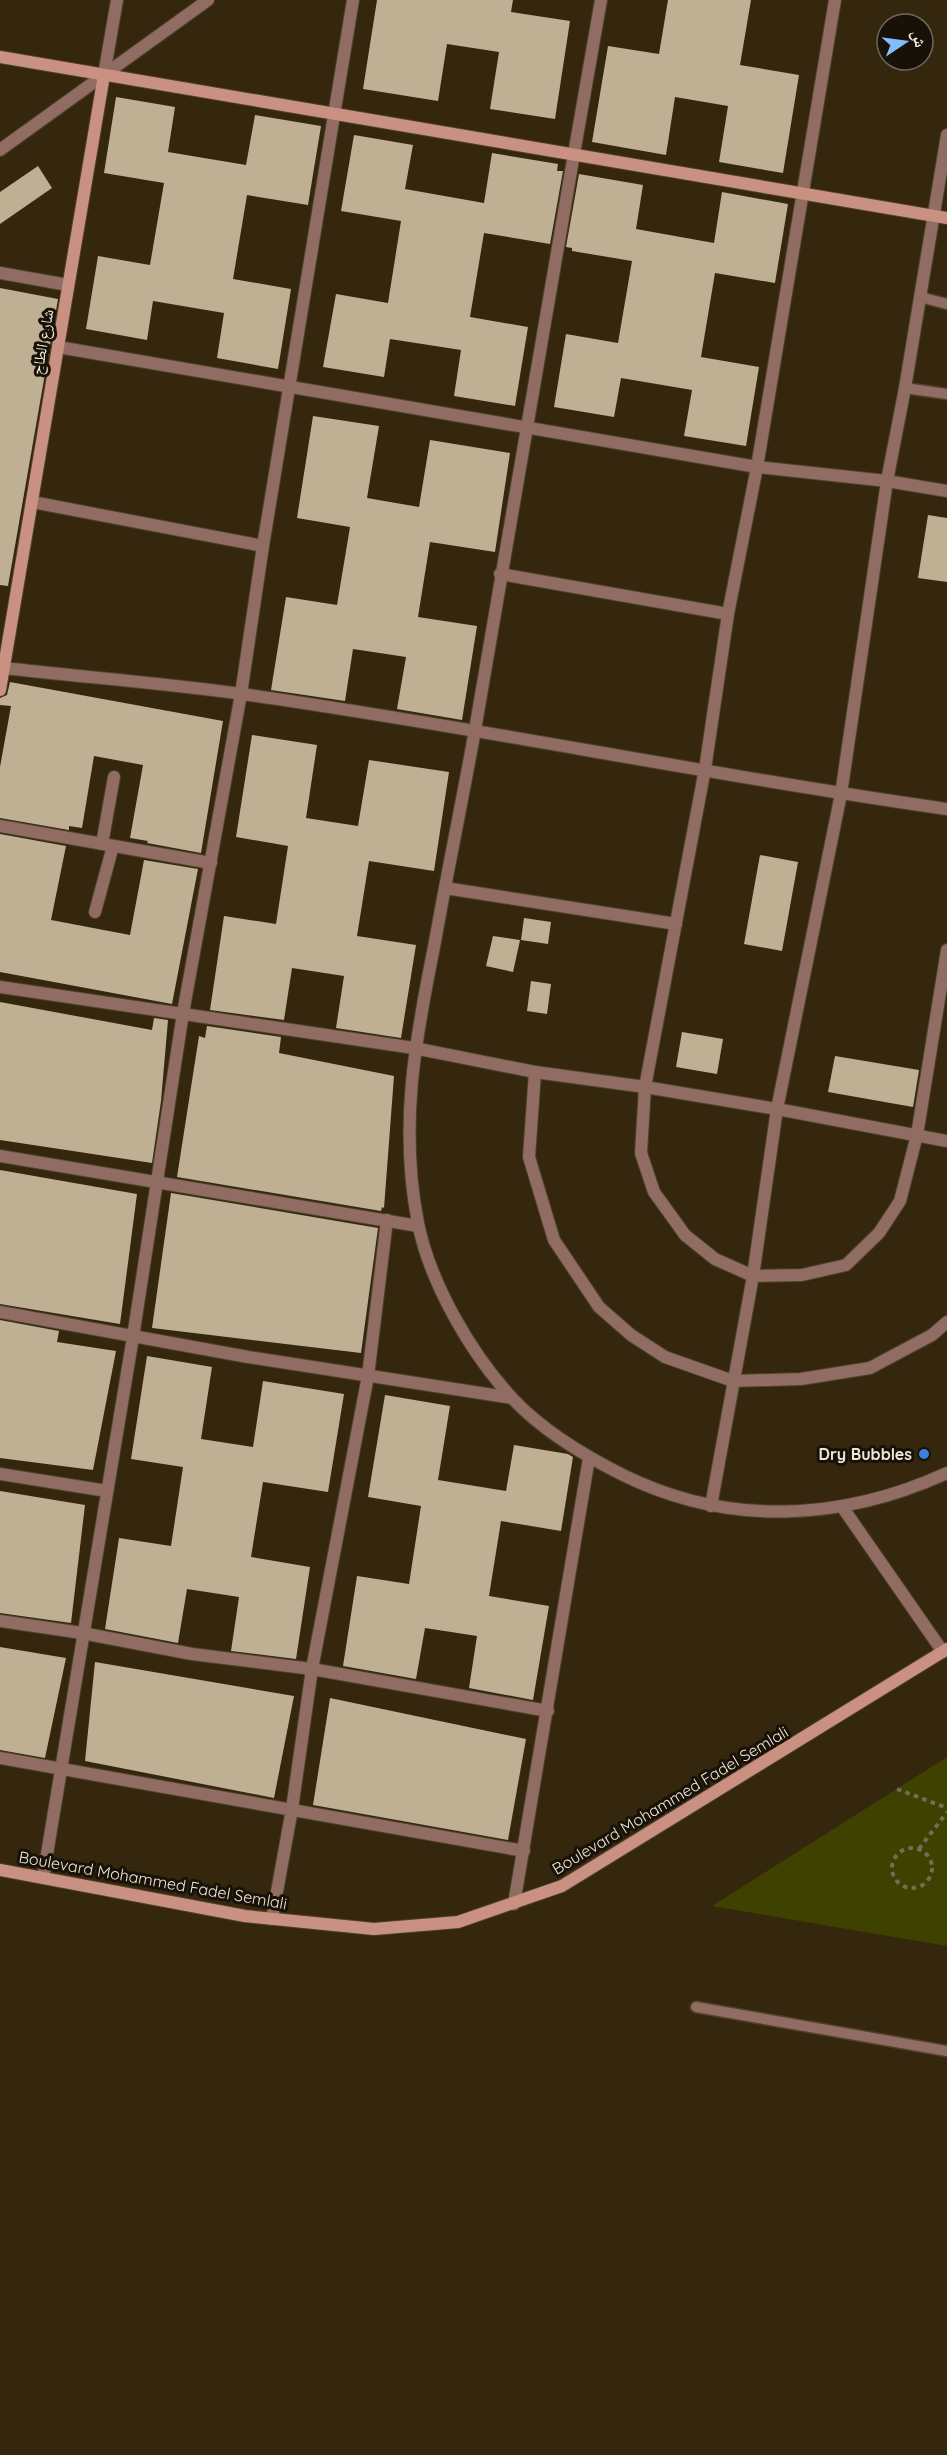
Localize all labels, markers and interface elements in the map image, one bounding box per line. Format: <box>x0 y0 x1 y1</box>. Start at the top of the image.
north arrow <box>875 12 935 72</box>
text: ش <box>908 28 931 49</box>
street label: شارع الطاح <box>26 308 59 377</box>
place label: Dry Bubbles <box>818 1444 912 1464</box>
marker: Dry Bubbles <box>917 1447 931 1461</box>
street label: Boulevard Mohammed Fadel Semlali <box>548 1721 792 1879</box>
street label: Boulevard Mohammed Fadel Semlali <box>17 1847 289 1913</box>

